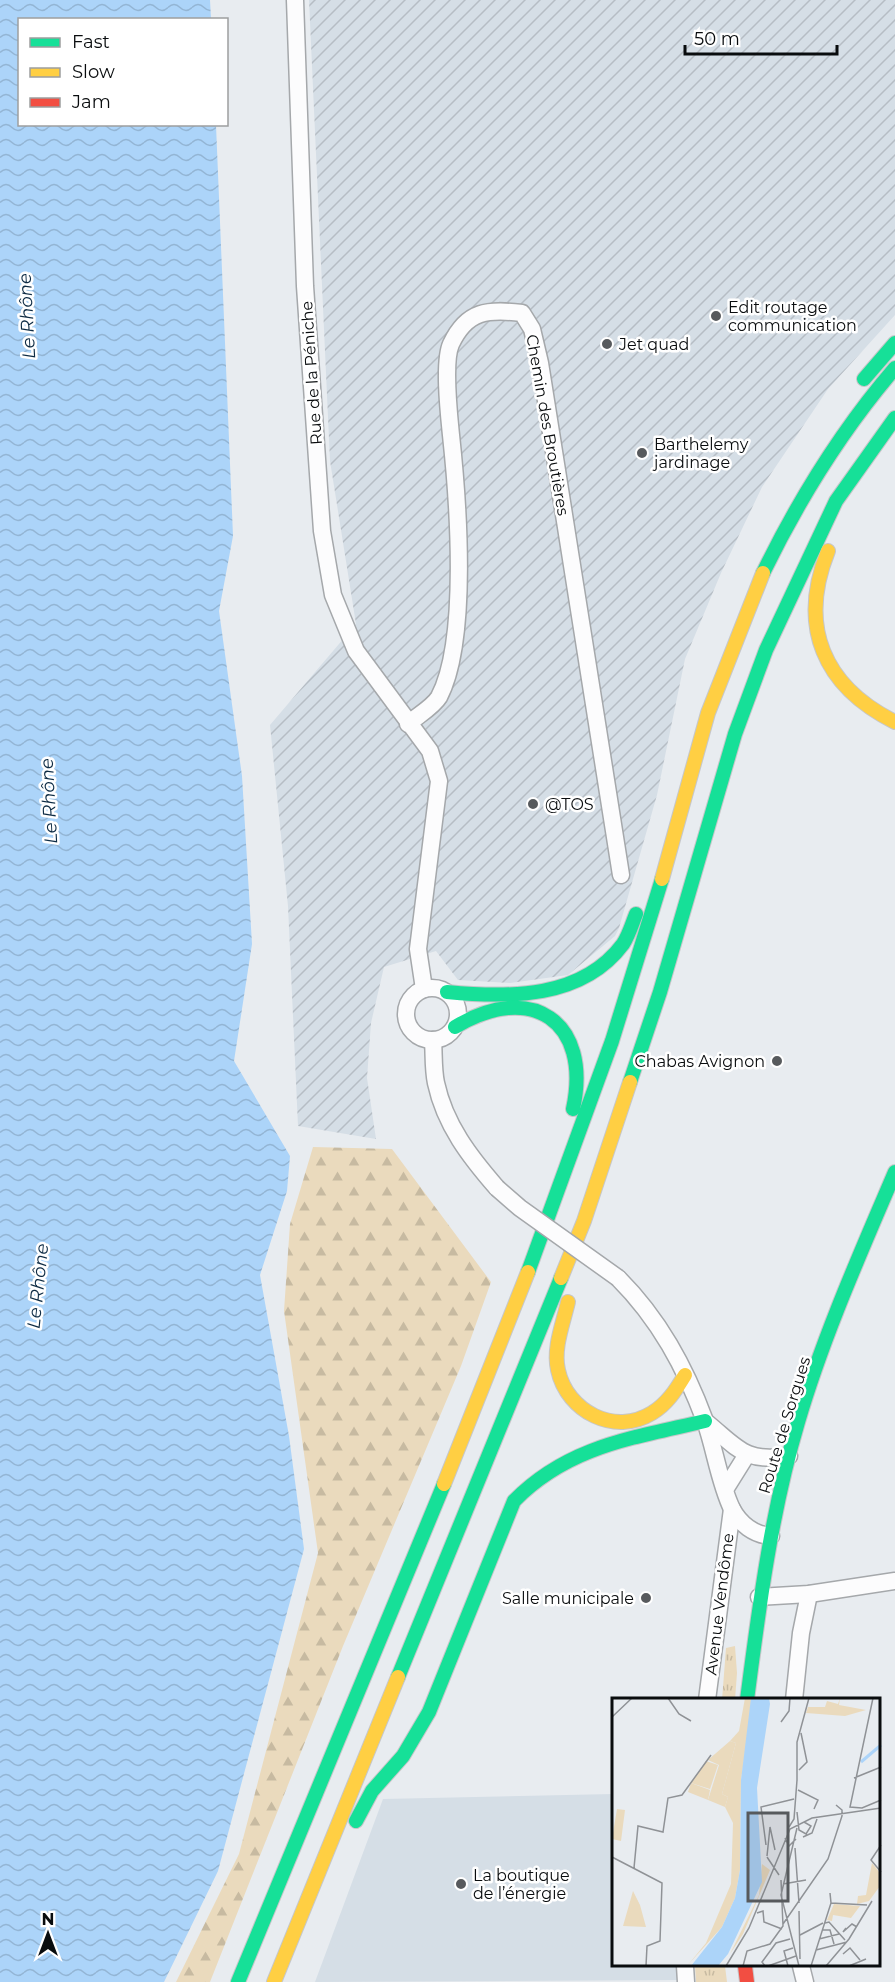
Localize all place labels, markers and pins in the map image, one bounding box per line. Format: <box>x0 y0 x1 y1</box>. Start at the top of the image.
place label: Edit routage communication <box>728 298 857 335</box>
marker: Edit routage communication <box>709 309 723 323</box>
place label: Jet quad <box>618 335 689 354</box>
marker: Jet quad <box>600 337 614 351</box>
place label: Barthelemy jardinage <box>652 435 749 472</box>
marker: Barthelemy jardinage <box>635 446 649 460</box>
place label: @TOS <box>545 795 594 814</box>
marker: @TOS <box>526 797 540 811</box>
place label: Chabas Avignon <box>635 1052 765 1071</box>
marker: Chabas Avignon <box>770 1054 784 1068</box>
place label: Salle municipale <box>502 1589 634 1608</box>
marker: Salle municipale <box>639 1591 653 1605</box>
place label: La boutique de l’énergie <box>473 1866 570 1903</box>
marker: La boutique de l’énergie <box>454 1877 468 1891</box>

